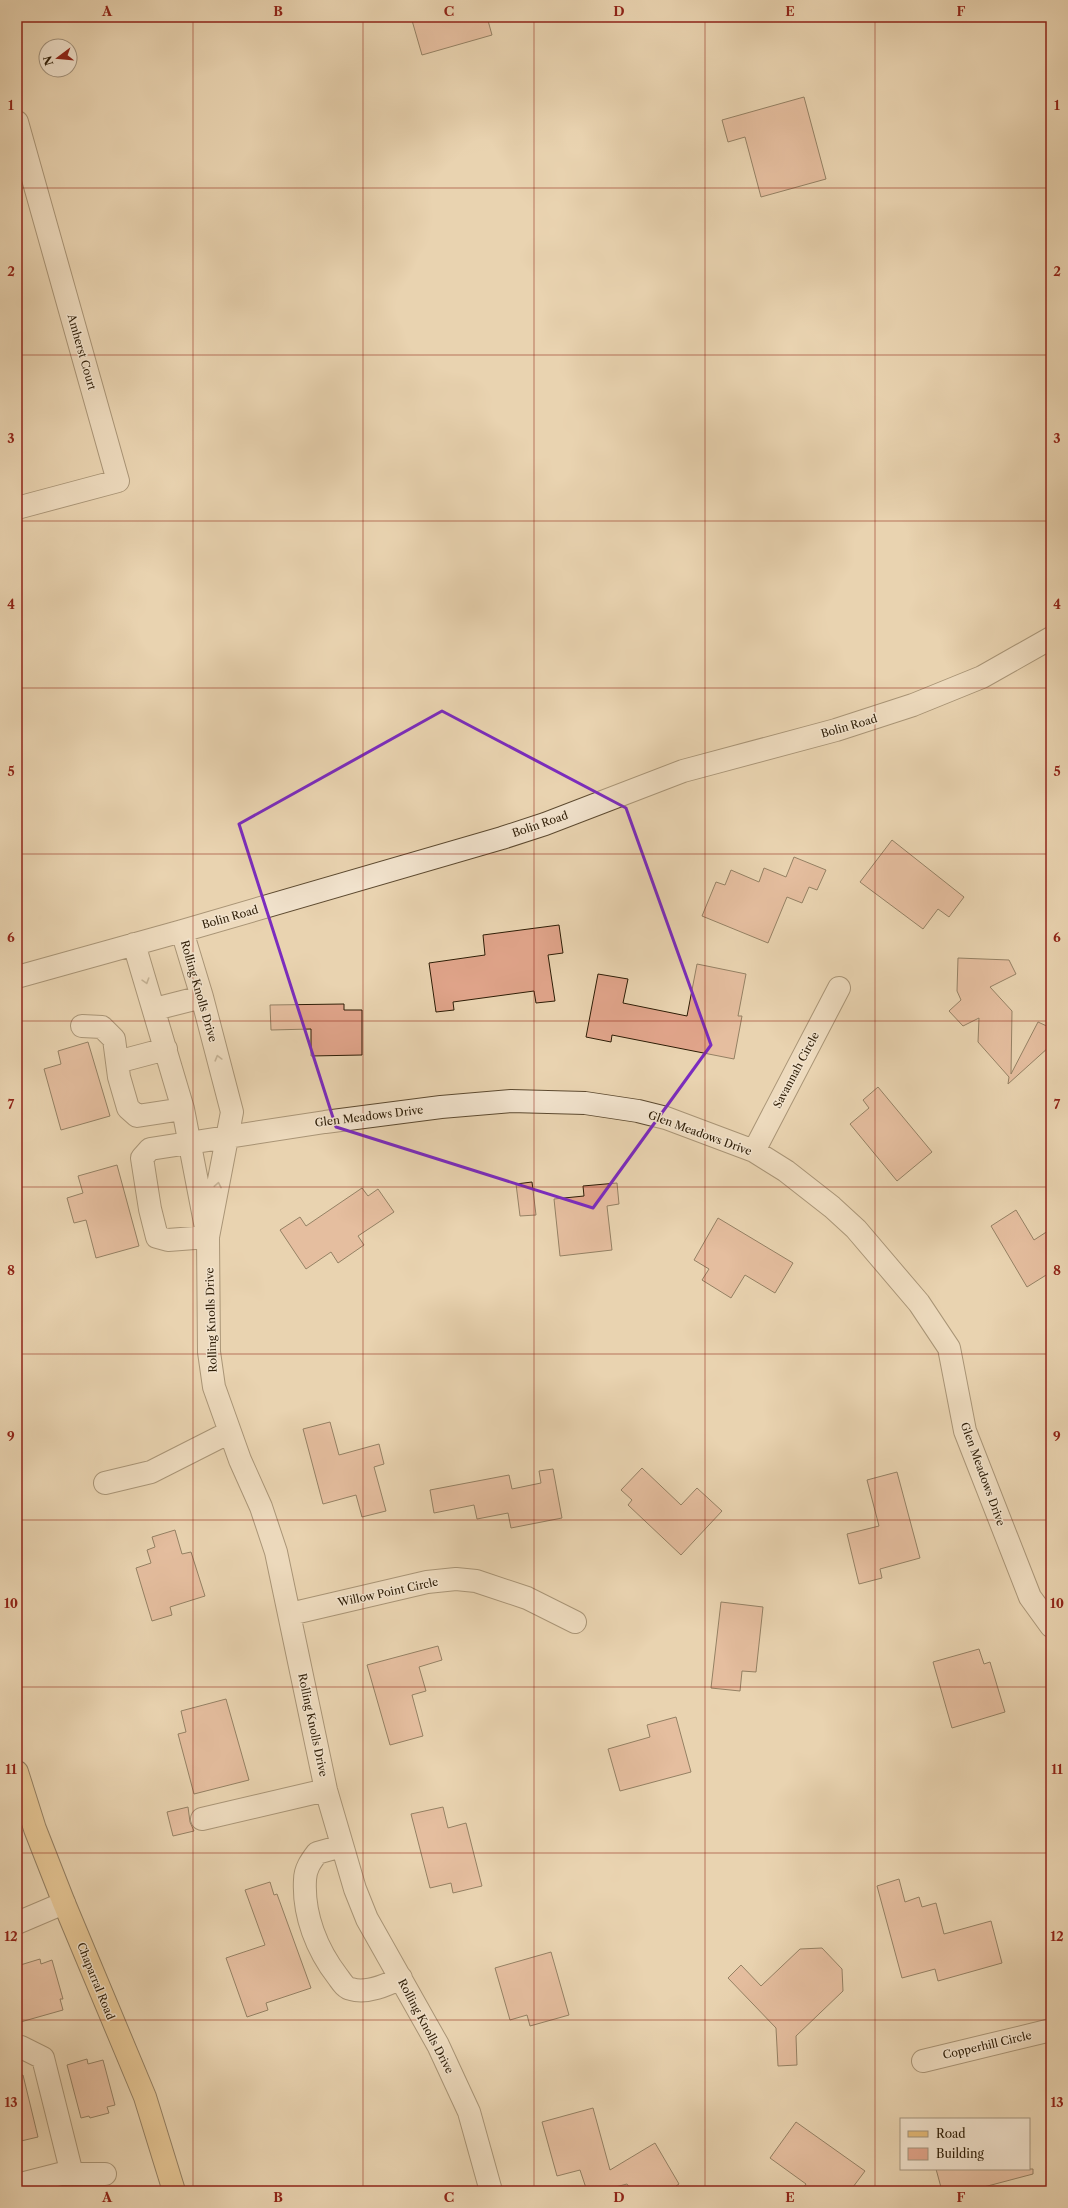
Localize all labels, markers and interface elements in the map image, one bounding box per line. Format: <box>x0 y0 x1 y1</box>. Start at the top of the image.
text: A <box>101 3 113 19</box>
text: B <box>273 3 283 19</box>
text: C <box>444 3 454 19</box>
text: D <box>613 3 625 19</box>
text: E <box>785 3 795 19</box>
text: F <box>957 3 966 19</box>
north arrow <box>38 38 78 78</box>
text: N <box>40 54 56 67</box>
text: 1 <box>8 97 14 113</box>
text: 1 <box>1054 97 1060 113</box>
text: 2 <box>7 263 15 279</box>
text: 2 <box>1053 263 1061 279</box>
street label: Amherst Court <box>64 312 100 392</box>
text: 3 <box>7 430 15 446</box>
text: 3 <box>1053 430 1061 446</box>
text: 4 <box>7 596 15 612</box>
text: 4 <box>1053 596 1061 612</box>
street label: Bolin Road <box>819 711 879 741</box>
text: 5 <box>7 763 15 779</box>
text: 5 <box>1053 763 1061 779</box>
street label: Bolin Road <box>510 808 570 840</box>
street label: Bolin Road <box>200 902 260 932</box>
text: 6 <box>7 929 15 945</box>
text: 6 <box>1053 929 1061 945</box>
street label: Rolling Knolls Drive <box>178 938 220 1044</box>
one-way arrow <box>141 978 150 985</box>
street label: Savannah Circle <box>770 1029 822 1111</box>
one-way arrow <box>214 1055 223 1062</box>
text: 7 <box>8 1096 15 1112</box>
text: 7 <box>1054 1096 1061 1112</box>
street label: Glen Meadows Drive <box>314 1102 424 1130</box>
street label: Glen Meadows Drive <box>646 1108 754 1158</box>
one-way arrow <box>213 1182 221 1188</box>
text: 8 <box>7 1262 15 1278</box>
text: 8 <box>1053 1262 1061 1278</box>
street label: Rolling Knolls Drive <box>202 1267 220 1373</box>
street label: Glen Meadows Drive <box>958 1420 1008 1528</box>
text: 9 <box>7 1428 15 1444</box>
text: 9 <box>1053 1428 1061 1444</box>
street label: Willow Point Circle <box>336 1575 440 1610</box>
text: 10 <box>4 1595 18 1611</box>
text: 10 <box>1050 1595 1064 1611</box>
street label: Rolling Knolls Drive <box>295 1672 331 1778</box>
text: 11 <box>5 1761 17 1777</box>
text: 11 <box>1051 1761 1063 1777</box>
text: 12 <box>4 1928 18 1944</box>
text: 12 <box>1050 1928 1064 1944</box>
street label: Chaparral Road <box>74 1940 118 2022</box>
street label: Rolling Knolls Drive <box>395 1976 457 2076</box>
street label: Copperhill Circle <box>941 2028 1033 2062</box>
text: 13 <box>4 2094 18 2110</box>
text: 13 <box>1050 2094 1064 2110</box>
legend <box>900 2118 1030 2170</box>
text: Road <box>936 2126 966 2141</box>
text: Building <box>936 2146 984 2161</box>
text: A <box>101 2189 113 2205</box>
text: B <box>273 2189 283 2205</box>
text: C <box>444 2189 454 2205</box>
text: D <box>613 2189 625 2205</box>
text: E <box>785 2189 795 2205</box>
text: F <box>957 2189 966 2205</box>

